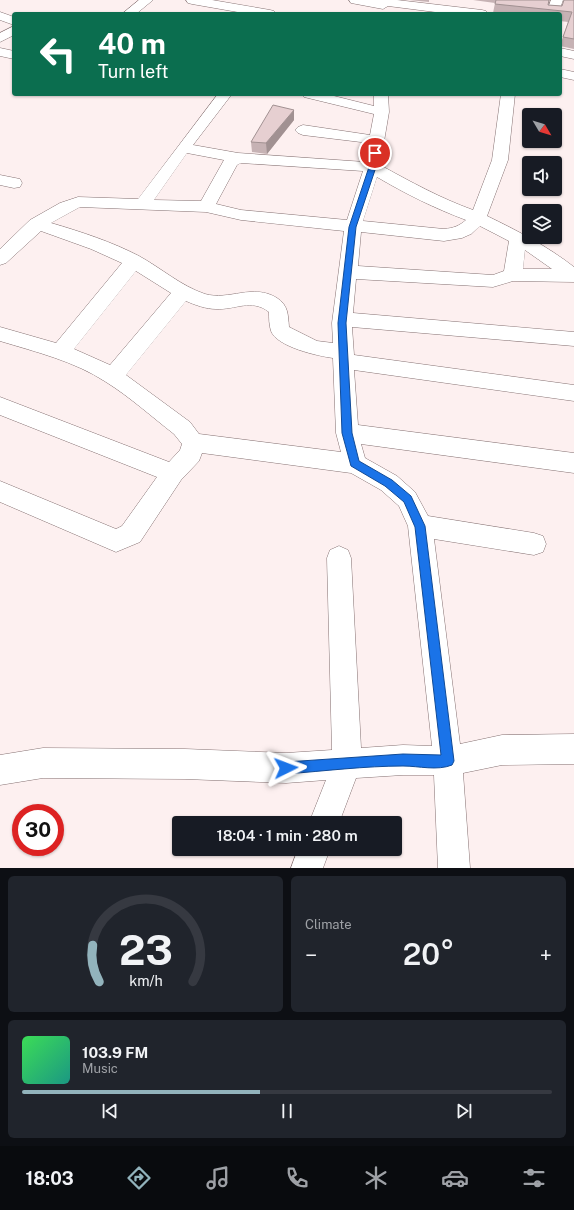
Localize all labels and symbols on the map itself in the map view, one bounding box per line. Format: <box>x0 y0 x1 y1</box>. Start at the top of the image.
north arrow <box>522 108 562 148</box>
pin <box>358 136 392 170</box>
position arrow <box>265 747 307 789</box>
speed limit sign: 30 <box>12 804 64 856</box>

